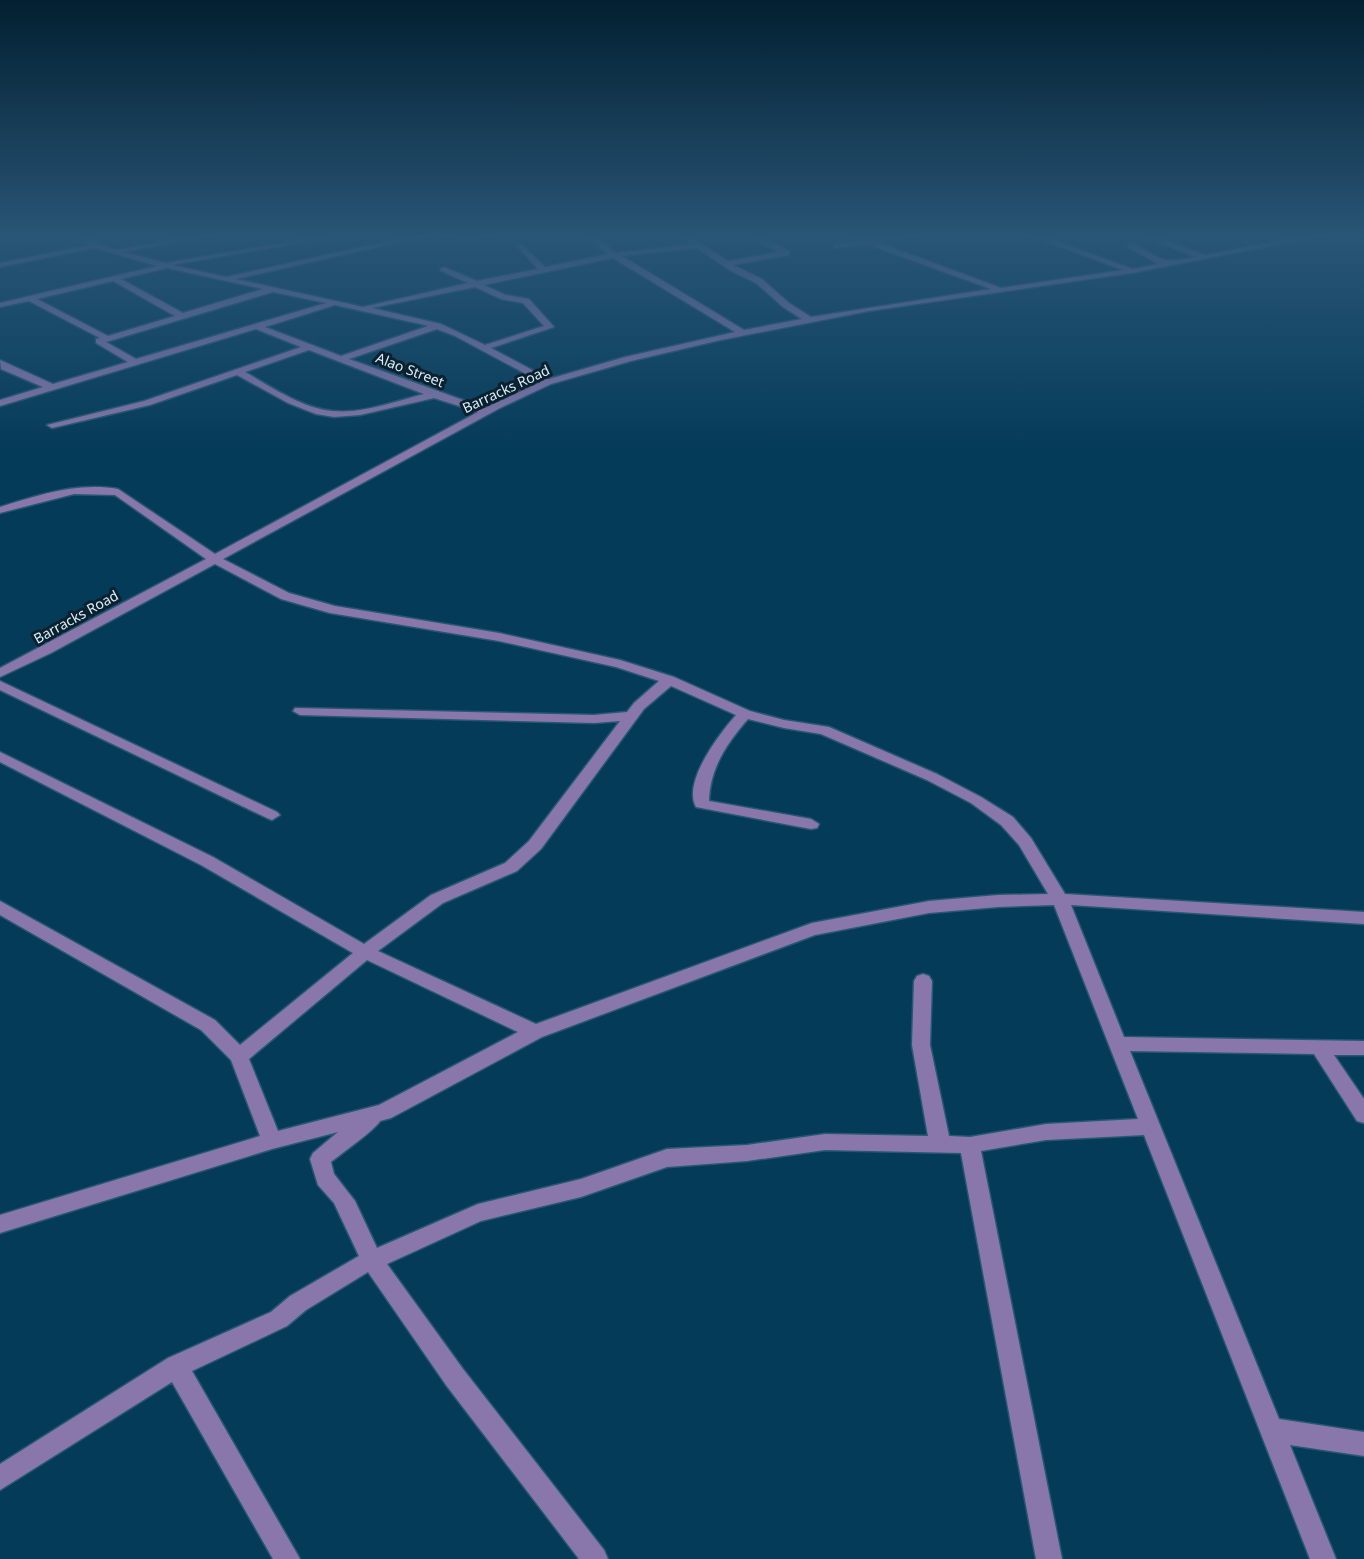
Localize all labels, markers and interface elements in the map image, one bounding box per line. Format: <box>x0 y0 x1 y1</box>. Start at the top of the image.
street label: Alao Street <box>373 348 447 391</box>
street label: Barracks Road <box>459 360 553 417</box>
street label: Barracks Road <box>30 585 122 648</box>

